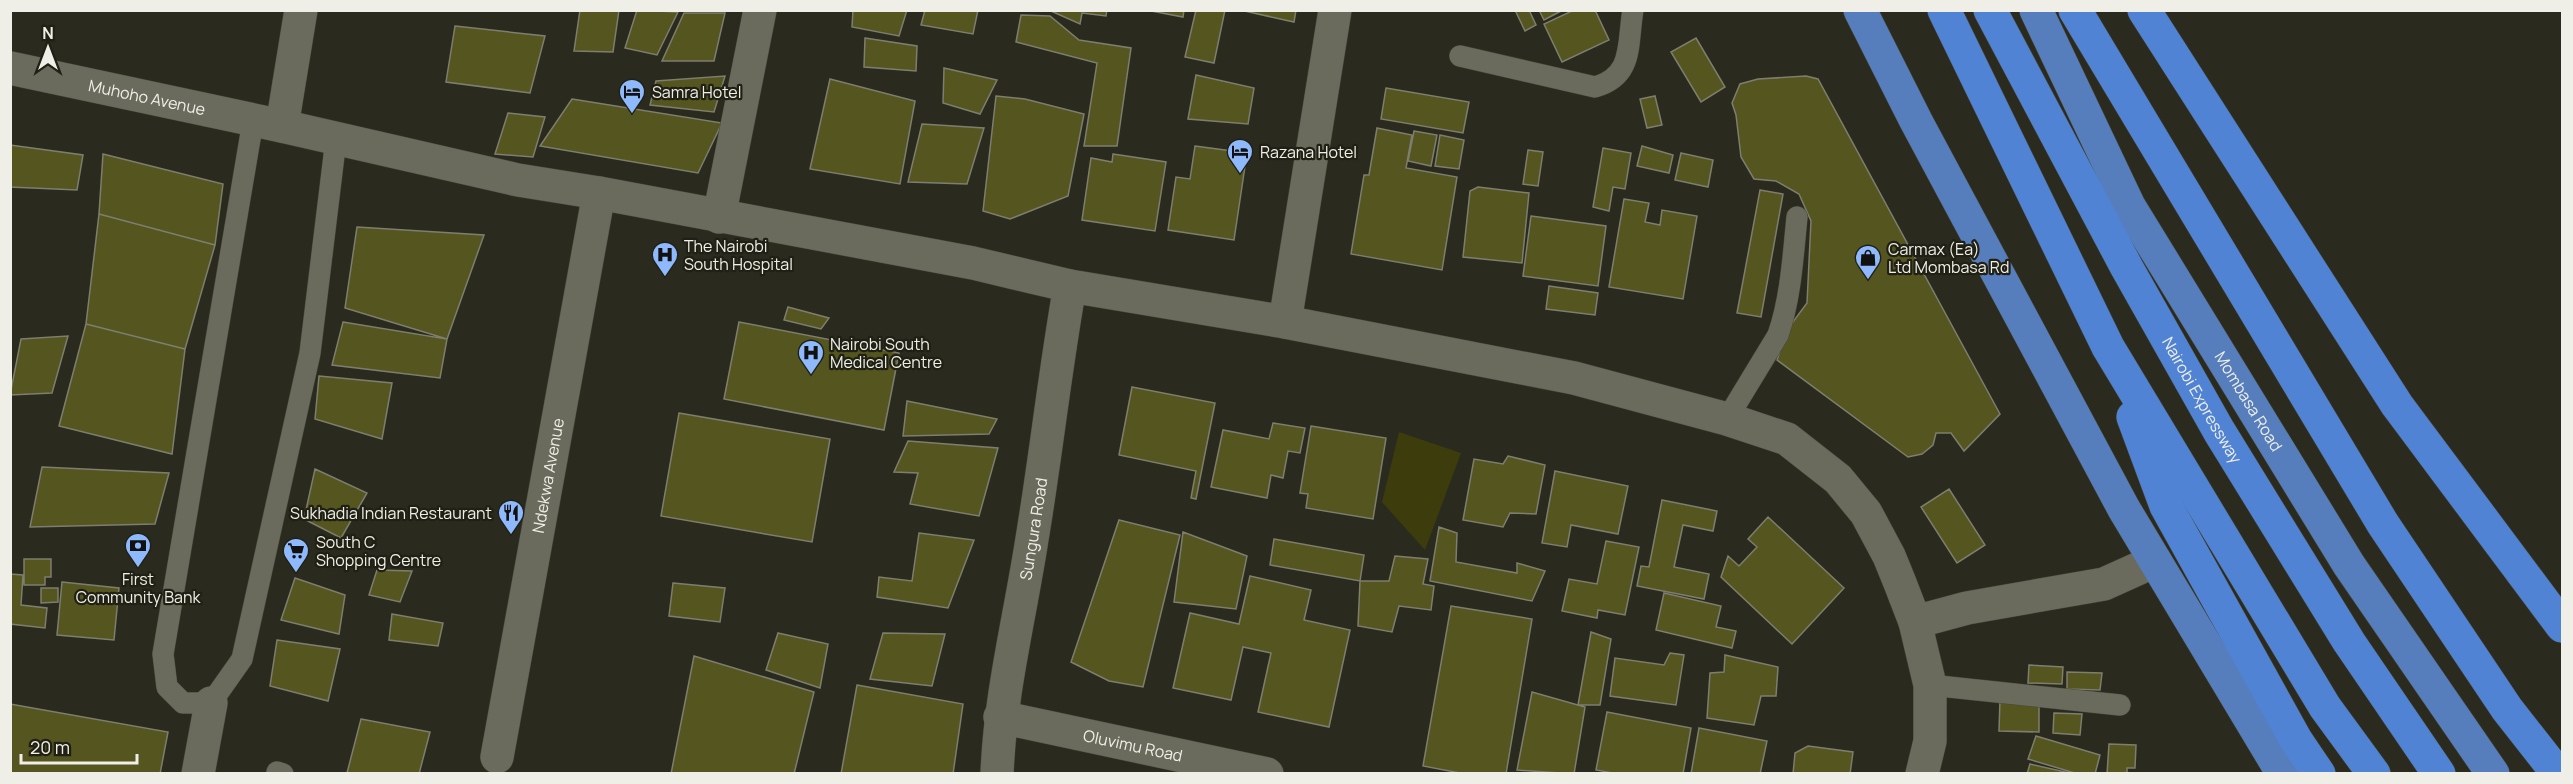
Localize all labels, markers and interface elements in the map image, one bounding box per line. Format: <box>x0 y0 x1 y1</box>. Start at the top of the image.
north arrow <box>18 18 78 78</box>
text: N <box>42 22 54 44</box>
street label: Muhoho Avenue <box>86 74 207 120</box>
hotel icon: Samra Hotel <box>617 77 647 115</box>
place label: Samra Hotel <box>652 81 741 103</box>
hotel icon: Razana Hotel <box>1225 137 1255 175</box>
place label: Razana Hotel <box>1260 141 1357 163</box>
place label: The Nairobi South Hospital <box>684 235 793 275</box>
place label: Carmax (Ea) Ltd Mombasa Rd <box>1888 238 2009 278</box>
hospital icon: The Nairobi South Hospital <box>650 240 680 278</box>
shop icon: Carmax (Ea) Ltd Mombasa Rd <box>1853 243 1883 281</box>
place label: Nairobi South Medical Centre <box>830 333 942 373</box>
street label: Nairobi Expressway <box>2157 333 2247 468</box>
hospital icon: Nairobi South Medical Centre <box>796 338 826 376</box>
street label: Mombasa Road <box>2210 347 2288 455</box>
street label: Ndekwa Avenue <box>527 416 569 535</box>
street label: Sungura Road <box>1014 476 1052 582</box>
restaurant icon: Sukhadia Indian Restaurant <box>496 498 526 536</box>
place label: Sukhadia Indian Restaurant <box>290 502 492 524</box>
bank icon: First Community Bank <box>123 531 153 569</box>
place label: South C Shopping Centre <box>316 531 441 571</box>
supermarket icon: South C Shopping Centre <box>281 536 311 574</box>
place label: First Community Bank <box>76 568 201 608</box>
street label: Oluvimu Road <box>1081 724 1185 767</box>
scale bar <box>21 727 136 765</box>
text: 20 m <box>30 735 70 759</box>

